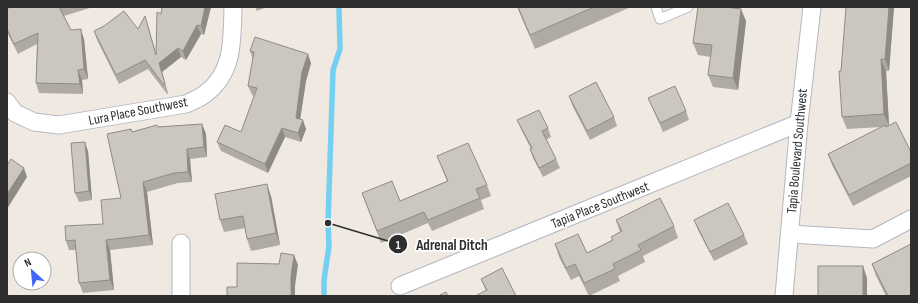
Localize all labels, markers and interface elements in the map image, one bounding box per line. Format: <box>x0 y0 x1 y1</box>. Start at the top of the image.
street label: Tapia Boulevard Southwest <box>783 88 811 214</box>
street label: Lura Place Southwest <box>87 93 189 129</box>
street label: Tapia Place Southwest <box>549 178 651 232</box>
callout: Adrenal Ditch <box>388 231 495 258</box>
text: Adrenal Ditch <box>415 236 488 255</box>
text: 1 <box>396 238 401 253</box>
north arrow <box>12 251 52 291</box>
text: N <box>22 255 33 270</box>

